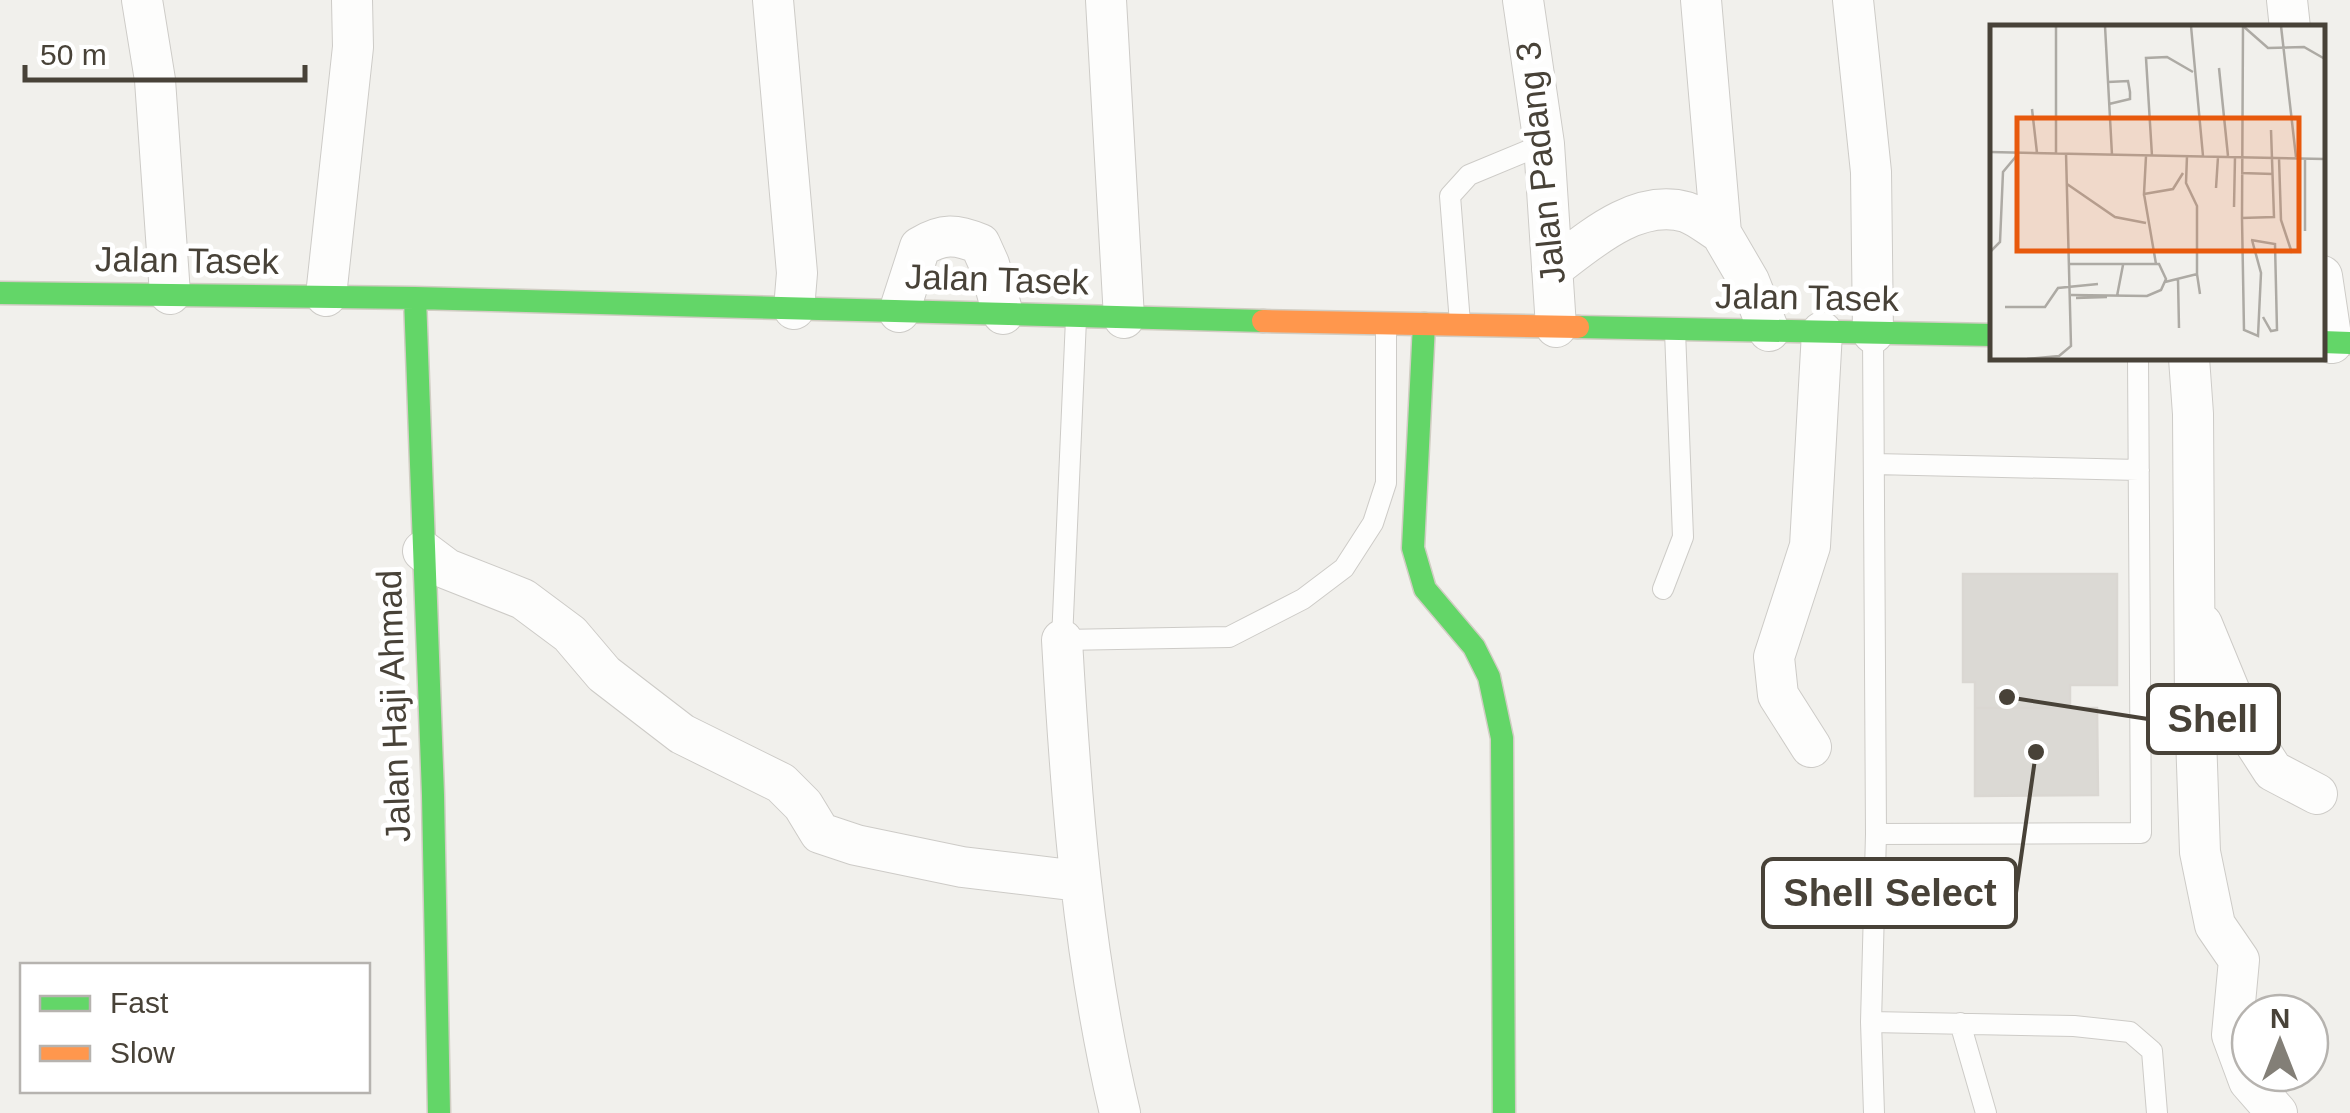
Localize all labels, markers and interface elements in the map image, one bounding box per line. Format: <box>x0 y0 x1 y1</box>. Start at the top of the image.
scale bar <box>25 20 305 82</box>
inset map <box>1990 25 2325 360</box>
text: 50 m <box>40 38 107 71</box>
street label: Jalan Padang 3 <box>1508 40 1572 286</box>
street label: Jalan Tasek <box>95 239 280 281</box>
street label: Jalan Tasek <box>904 256 1090 302</box>
street label: Jalan Tasek <box>1715 276 1900 318</box>
street label: Jalan Haji Ahmad <box>369 569 417 843</box>
callout: Shell <box>2148 685 2279 753</box>
text: Shell <box>2168 698 2258 740</box>
callout: Shell Select <box>1763 859 2016 927</box>
text: Shell Select <box>1783 872 1997 914</box>
legend <box>20 963 370 1093</box>
text: Fast <box>110 986 169 1019</box>
north arrow <box>2230 993 2330 1093</box>
text: N <box>2270 1003 2290 1034</box>
text: Slow <box>110 1036 175 1069</box>

